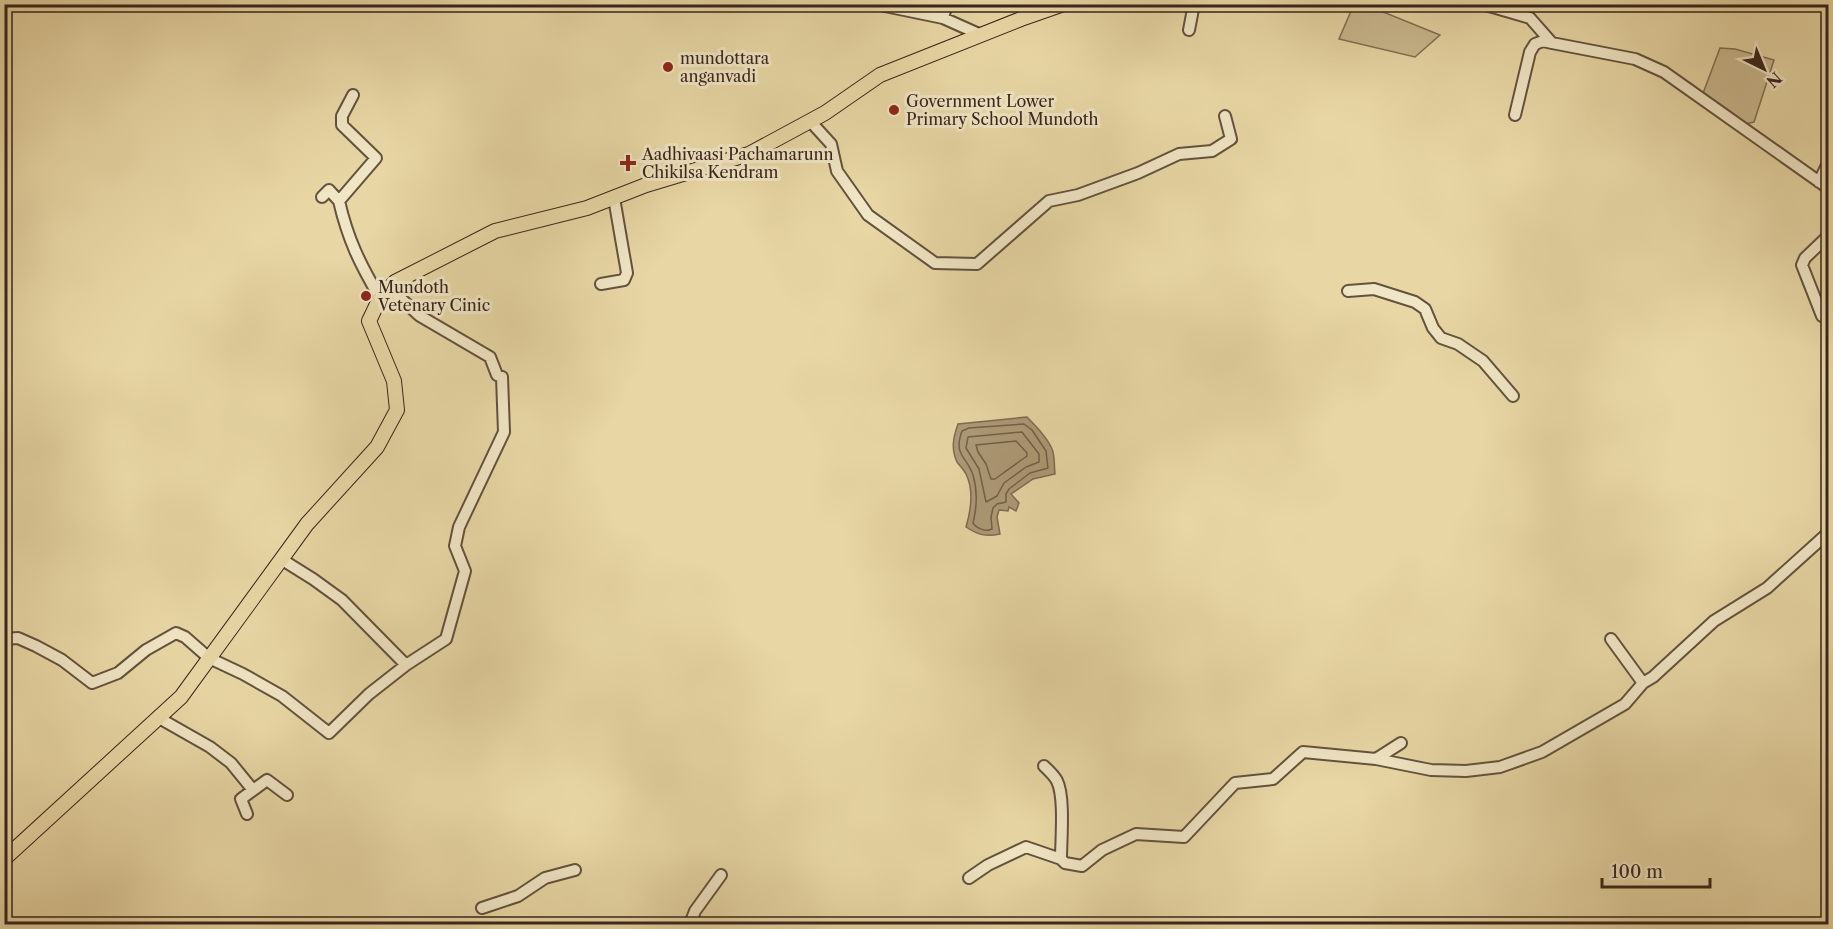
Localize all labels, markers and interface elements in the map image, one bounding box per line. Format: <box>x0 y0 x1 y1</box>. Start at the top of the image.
north arrow <box>1734 39 1794 99</box>
place label: mundottara anganvadi <box>680 48 770 86</box>
marker: mundottara anganvadi <box>661 60 675 74</box>
text: N <box>1762 68 1786 92</box>
place label: Government Lower Primary School Mundoth <box>906 91 1099 129</box>
marker: Government Lower Primary School Mundoth <box>887 103 901 117</box>
place label: Aadhivaasi Pachamarunn Chikilsa Kendram <box>641 144 834 182</box>
marker: Aadhivaasi Pachamarunn Chikilsa Kendram <box>619 154 637 172</box>
place label: Mundoth Vetenary Cinic <box>377 277 490 315</box>
marker: Mundoth Vetenary Cinic <box>359 289 373 303</box>
scale bar <box>1602 851 1710 889</box>
text: 100 m <box>1611 861 1663 883</box>

